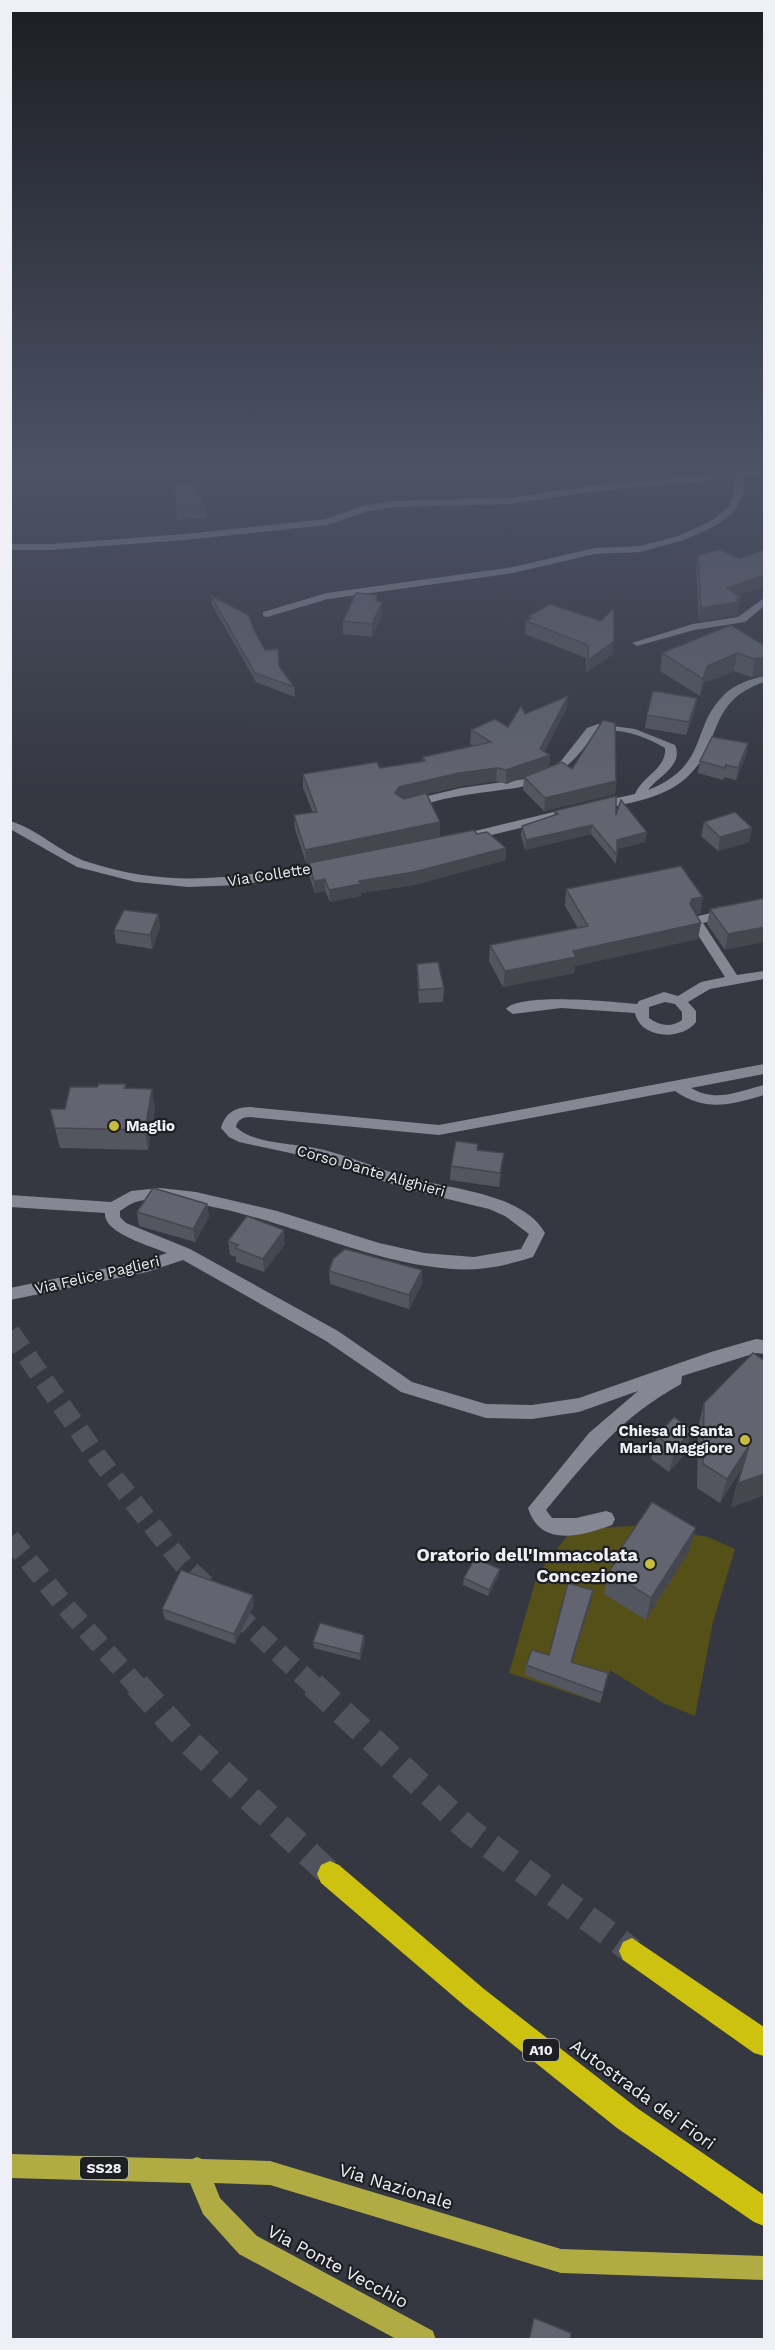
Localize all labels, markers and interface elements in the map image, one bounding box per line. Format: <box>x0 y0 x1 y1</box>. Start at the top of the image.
street label: Via Collette <box>226 860 312 890</box>
place label: Maglio <box>126 1117 175 1135</box>
marker: Maglio <box>107 1119 121 1133</box>
street label: Corso Dante Alighieri <box>295 1141 447 1201</box>
street label: Via Felice Paglieri <box>33 1252 161 1298</box>
place label: Chiesa di Santa Maria Maggiore <box>619 1422 733 1457</box>
marker: Chiesa di Santa Maria Maggiore <box>738 1433 752 1447</box>
place label: Oratorio dell'Immacolata Concezione <box>417 1544 639 1586</box>
marker: Oratorio dell'Immacolata Concezione <box>643 1557 657 1571</box>
street label: Autostrada dei Fiori <box>566 2034 720 2154</box>
road number: A10 <box>523 2039 559 2061</box>
road number: SS28 <box>80 2157 128 2179</box>
street label: Via Nazionale <box>336 2159 456 2213</box>
street label: Via Ponte Vecchio <box>264 2220 412 2312</box>

